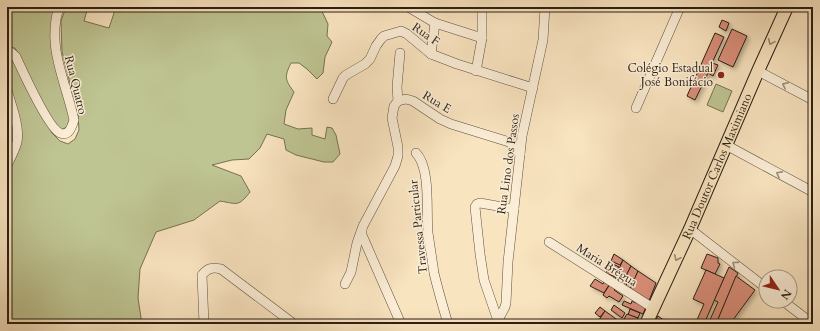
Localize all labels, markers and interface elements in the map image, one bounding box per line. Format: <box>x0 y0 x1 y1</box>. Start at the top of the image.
street label: Rua F <box>409 19 443 49</box>
one-way arrow <box>768 38 776 46</box>
street label: Rua Quatro <box>61 54 91 117</box>
place label: Colégio Estadual José Bonifácio <box>627 60 714 90</box>
marker: Colégio Estadual José Bonifácio <box>716 70 726 80</box>
one-way arrow <box>782 83 790 90</box>
street label: Rua E <box>420 87 454 117</box>
street label: Rua Doutor Carlos Maximiano <box>678 90 756 242</box>
street label: Rua Lino dos Passos <box>493 113 523 215</box>
one-way arrow <box>776 171 783 179</box>
street label: Travessa Particular <box>405 178 431 275</box>
street label: Maria Brégua <box>573 240 641 291</box>
one-way arrow <box>673 254 681 261</box>
one-way arrow <box>732 261 739 269</box>
north arrow <box>758 269 798 309</box>
text: N <box>777 286 795 303</box>

